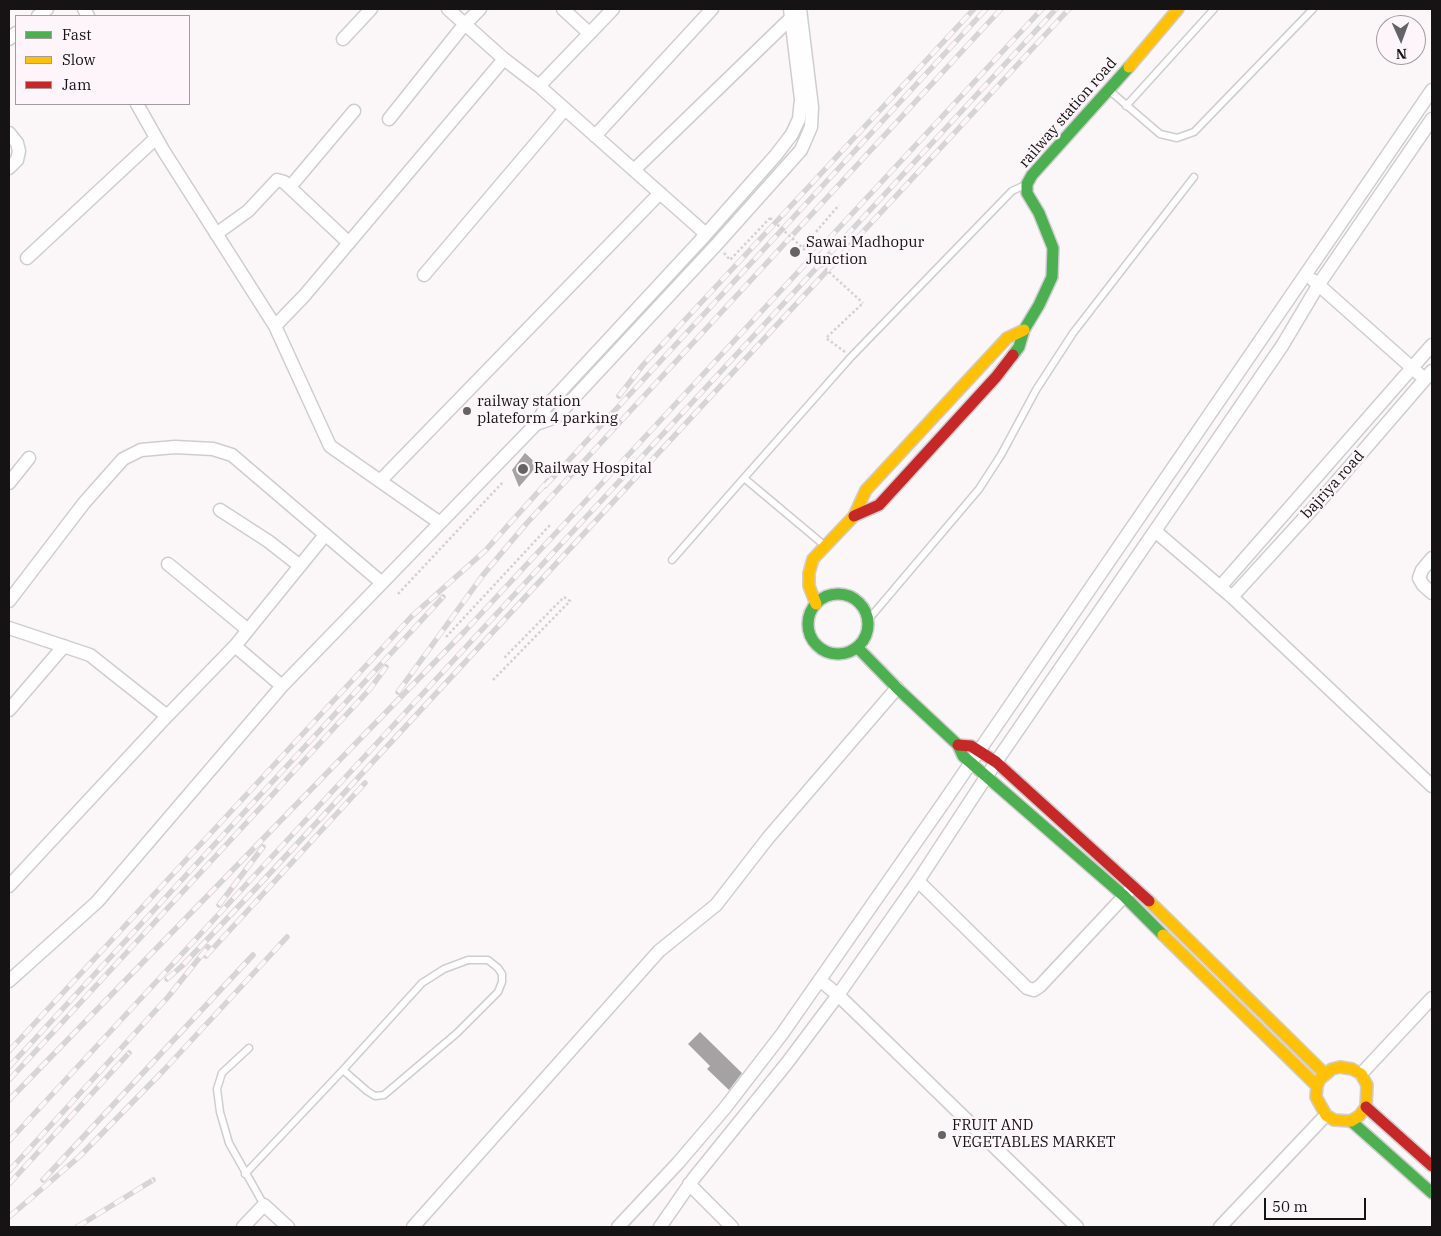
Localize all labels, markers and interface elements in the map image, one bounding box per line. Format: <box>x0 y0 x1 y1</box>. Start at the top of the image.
legend <box>15 15 190 105</box>
north arrow <box>1376 15 1426 65</box>
text: Fast <box>62 25 92 44</box>
text: N <box>1396 45 1407 63</box>
text: Slow <box>62 50 95 69</box>
street label: railway station road <box>1015 54 1121 172</box>
text: Jam <box>62 75 91 94</box>
place label: Sawai Madhopur Junction <box>806 234 924 269</box>
marker: Sawai Madhopur Junction <box>788 245 802 259</box>
place label: railway station plateform 4 parking <box>477 393 618 428</box>
marker: railway station plateform 4 parking <box>461 405 473 417</box>
street label: bajriya road <box>1298 447 1368 523</box>
place label: Railway Hospital <box>534 460 652 478</box>
marker: Railway Hospital <box>516 462 530 476</box>
place label: FRUIT AND VEGETABLES MARKET <box>952 1117 1116 1152</box>
marker: FRUIT AND VEGETABLES MARKET <box>936 1129 948 1141</box>
scale bar <box>1266 1188 1368 1220</box>
text: 50 m <box>1272 1197 1308 1216</box>

